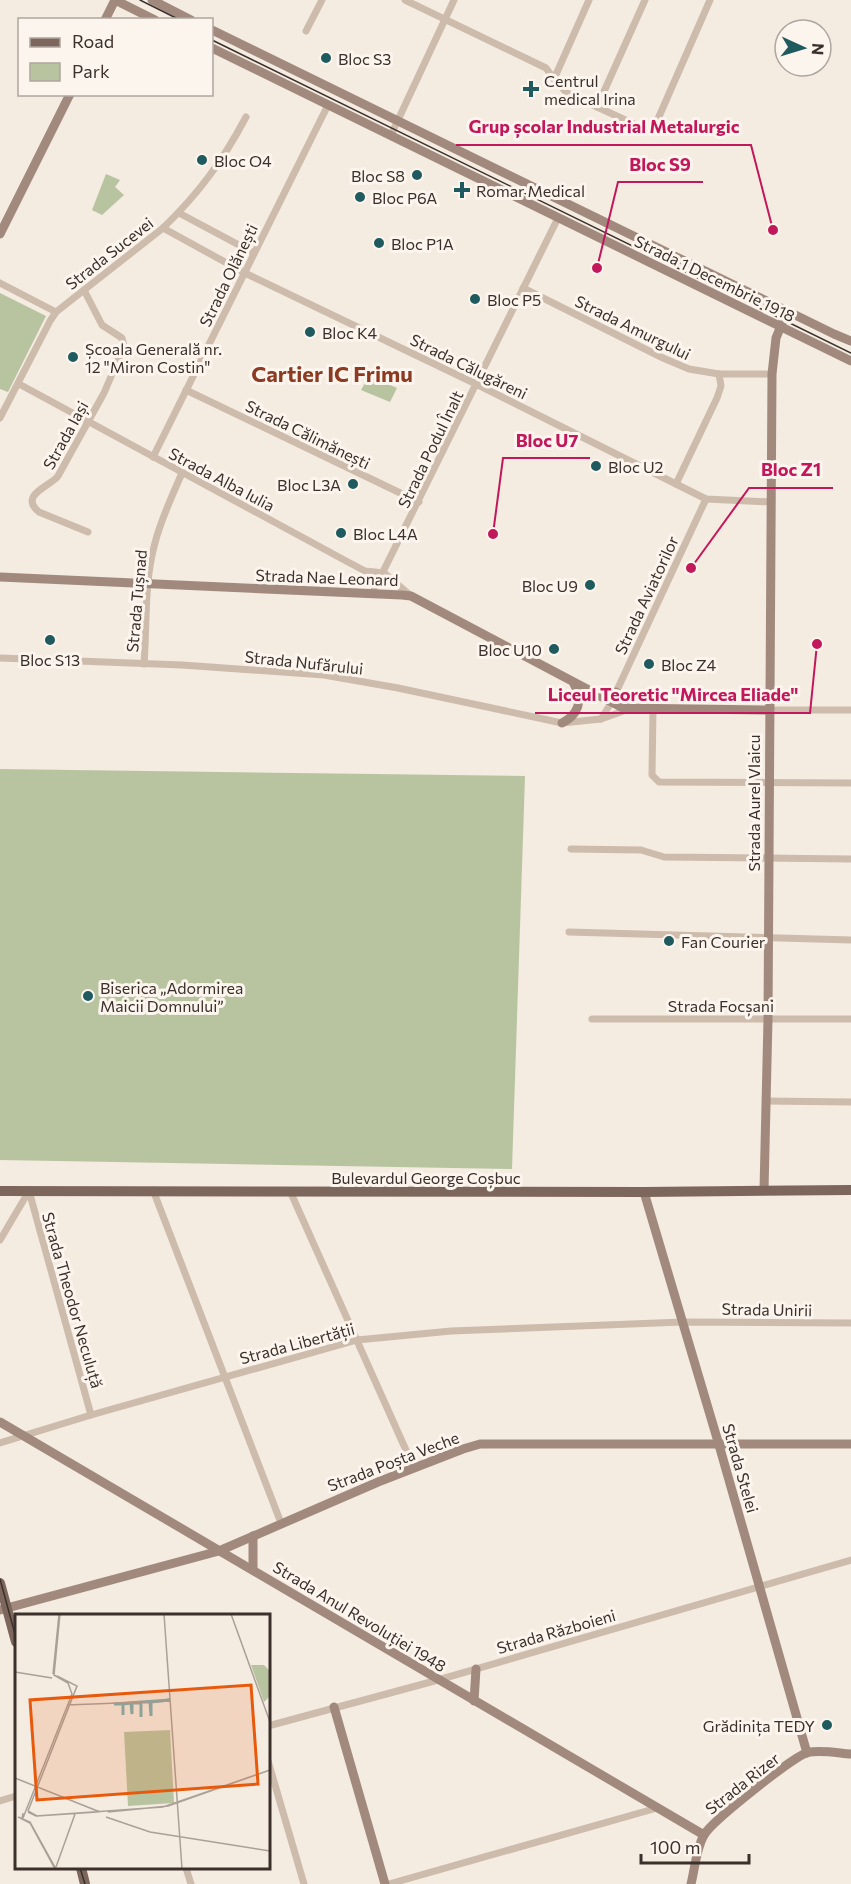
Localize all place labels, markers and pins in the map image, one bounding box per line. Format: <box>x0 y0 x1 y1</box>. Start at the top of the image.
place label: Bloc S3 <box>338 49 391 68</box>
marker: Bloc S3 <box>319 51 333 65</box>
place label: Centrul medical Irina <box>544 71 636 108</box>
marker: Centrul medical Irina <box>522 80 540 98</box>
callout: Grup școlar Industrial Metalurgic <box>456 109 751 145</box>
callout: Bloc S9 <box>618 146 703 182</box>
place label: Bloc O4 <box>214 151 272 170</box>
marker: Bloc O4 <box>195 153 209 167</box>
place label: Bloc S8 <box>351 166 405 185</box>
marker: Bloc S8 <box>410 168 424 182</box>
marker: Romar Medical <box>453 181 471 199</box>
place label: Romar Medical <box>476 181 585 200</box>
place label: Bloc P6A <box>372 188 437 207</box>
marker: Bloc P6A <box>353 190 367 204</box>
place label: Bloc P1A <box>391 234 454 253</box>
marker: Bloc P1A <box>372 236 386 250</box>
place label: Bloc P5 <box>487 290 541 309</box>
marker: Bloc P5 <box>468 292 482 306</box>
place label: Bloc K4 <box>322 323 377 342</box>
marker: Bloc K4 <box>303 325 317 339</box>
place label: Școala Generală nr. 12 "Miron Costin" <box>85 339 222 376</box>
marker: Școala Generală nr. 12 "Miron Costin" <box>66 350 80 364</box>
callout: Bloc U7 <box>503 422 590 458</box>
callout: Bloc Z1 <box>749 452 833 488</box>
place label: Bloc U2 <box>608 457 664 476</box>
marker: Bloc U2 <box>589 459 603 473</box>
place label: Bloc L3A <box>277 475 341 494</box>
marker: Bloc L3A <box>346 477 360 491</box>
place label: Bloc L4A <box>353 524 418 543</box>
marker: Bloc L4A <box>334 526 348 540</box>
place label: Bloc U9 <box>522 576 578 595</box>
marker: Bloc U9 <box>583 578 597 592</box>
marker: Bloc S13 <box>43 633 57 647</box>
place label: Bloc U10 <box>478 640 542 659</box>
marker: Bloc U10 <box>547 642 561 656</box>
place label: Bloc S13 <box>20 650 80 669</box>
place label: Bloc Z4 <box>661 655 716 674</box>
marker: Bloc Z4 <box>642 657 656 671</box>
callout: Liceul Teoretic "Mircea Eliade" <box>535 677 810 713</box>
place label: Fan Courier <box>681 932 766 951</box>
marker: Fan Courier <box>662 934 676 948</box>
place label: Biserica „Adormirea Maicii Domnului” <box>100 978 243 1015</box>
marker: Biserica „Adormirea Maicii Domnului” <box>81 989 95 1003</box>
place label: Grădinița TEDY <box>703 1716 816 1737</box>
marker: Grădinița TEDY <box>820 1718 834 1732</box>

